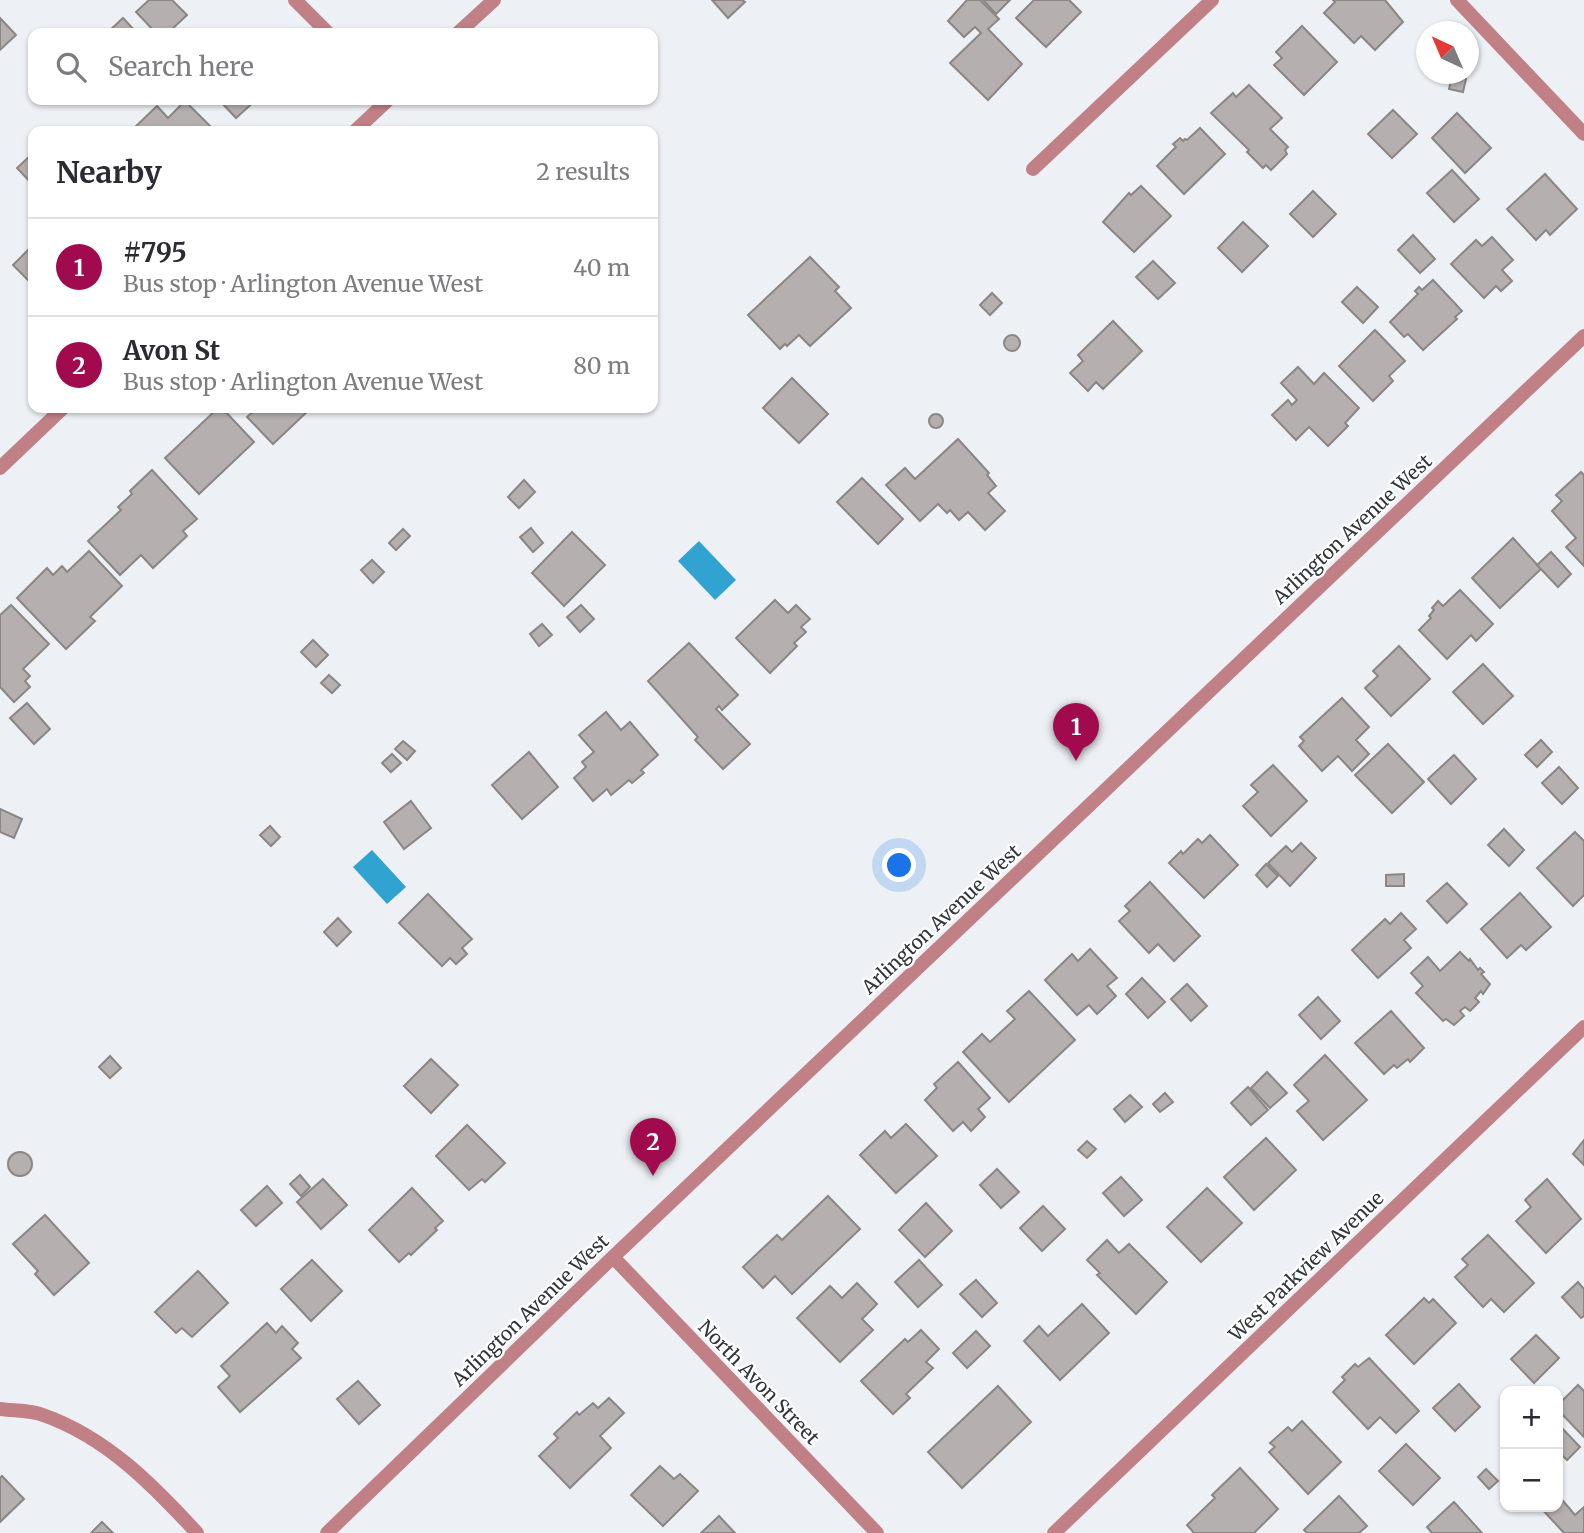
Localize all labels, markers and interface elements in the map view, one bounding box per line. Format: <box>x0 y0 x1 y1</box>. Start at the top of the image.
north arrow <box>1416 21 1479 84</box>
search box <box>28 28 658 105</box>
icon: search <box>52 48 90 86</box>
text: Search here <box>108 50 254 83</box>
text: Nearby <box>56 153 162 191</box>
text: 2 results <box>536 157 630 186</box>
text: #795 <box>123 236 187 269</box>
text: 1 <box>74 253 84 282</box>
text: 40 m <box>573 253 630 282</box>
text: Bus stop · Arlington Avenue West <box>123 269 483 298</box>
text: Avon St <box>123 334 220 367</box>
text: 2 <box>72 351 86 380</box>
text: 80 m <box>573 351 630 380</box>
text: Bus stop · Arlington Avenue West <box>123 367 483 396</box>
street label: Arlington Avenue West <box>1267 449 1437 610</box>
pin: 1 <box>1053 703 1099 761</box>
street label: Arlington Avenue West <box>856 839 1026 1000</box>
your location <box>882 848 916 882</box>
pin: 2 <box>630 1118 676 1176</box>
street label: West Parkview Avenue <box>1223 1186 1388 1347</box>
street label: Arlington Avenue West <box>446 1228 614 1392</box>
street label: North Avon Street <box>693 1315 825 1450</box>
map controls <box>1500 1386 1563 1512</box>
button: + <box>1500 1386 1563 1449</box>
button: − <box>1500 1449 1563 1512</box>

